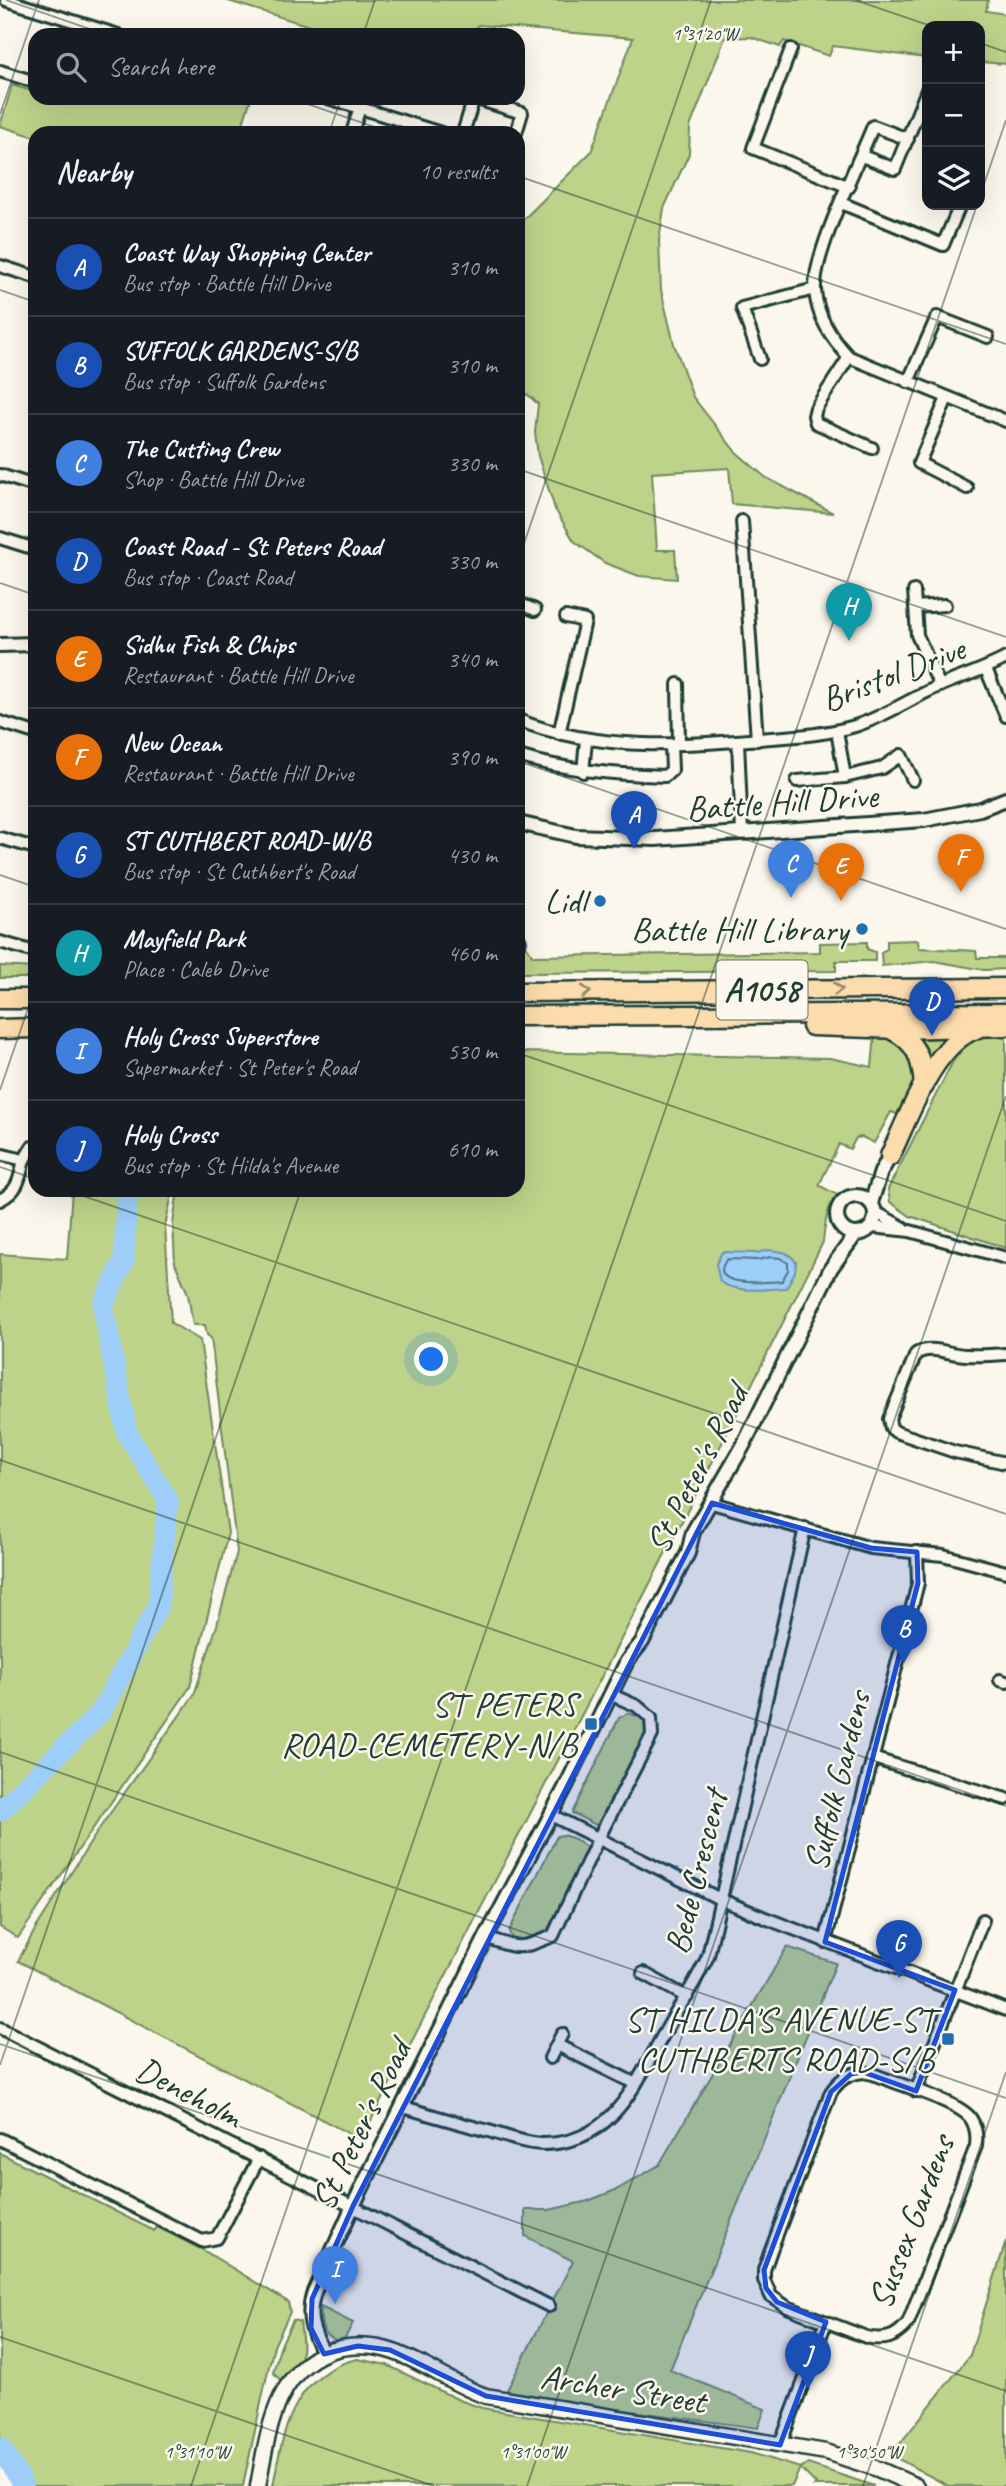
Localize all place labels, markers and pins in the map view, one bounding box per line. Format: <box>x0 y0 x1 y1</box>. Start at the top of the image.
pin: H <box>826 583 872 641</box>
pin: A <box>611 791 657 849</box>
pin: F <box>938 834 984 892</box>
pin: C <box>768 840 814 898</box>
pin: E <box>818 843 864 901</box>
place label: Lidl <box>545 879 592 924</box>
marker: Lidl <box>592 893 608 909</box>
place label: Battle Hill Library <box>631 907 851 952</box>
marker: Battle Hill Library <box>854 921 870 937</box>
pin: D <box>909 978 955 1036</box>
pin: B <box>881 1605 927 1663</box>
place label: ST PETERS ROAD-CEMETERY-N/B <box>281 1682 582 1767</box>
marker: ST PETERS ROAD-CEMETERY-N/B <box>583 1716 599 1732</box>
pin: G <box>876 1920 922 1978</box>
place label: ST HILDA'S AVENUE-ST CUTHBERTS ROAD-S/B <box>625 1997 943 2082</box>
marker: ST HILDA'S AVENUE-ST CUTHBERTS ROAD-S/B <box>940 2031 956 2047</box>
pin: I <box>312 2246 358 2304</box>
pin: J <box>785 2331 831 2389</box>

